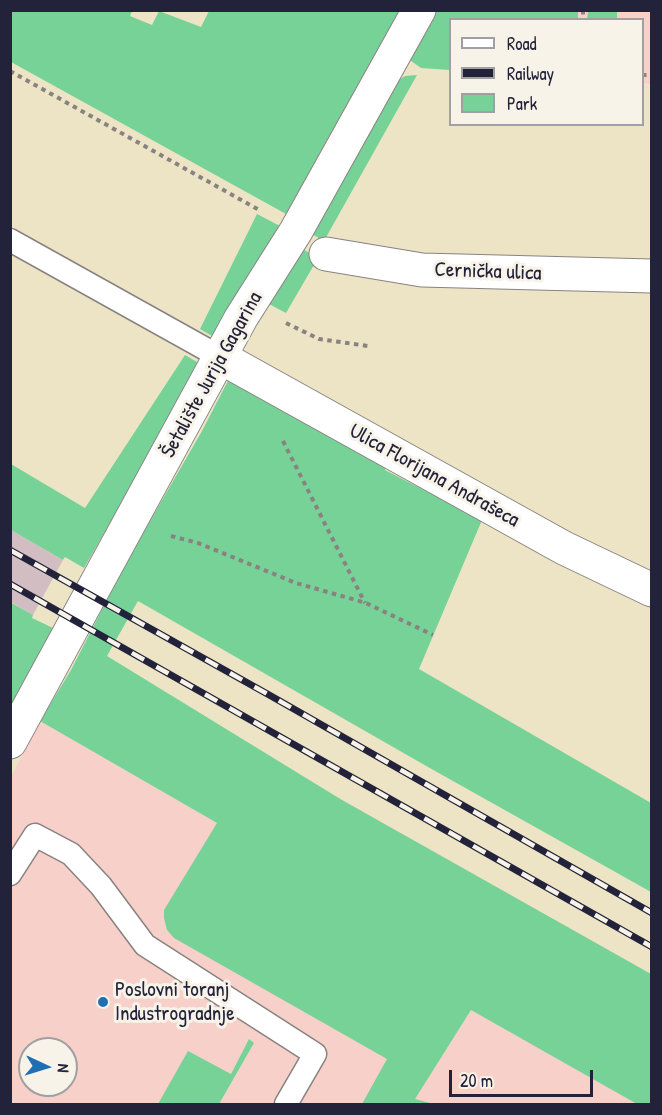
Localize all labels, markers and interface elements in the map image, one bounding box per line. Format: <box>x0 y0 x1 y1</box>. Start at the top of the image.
legend <box>449 18 644 126</box>
text: Road <box>507 31 537 56</box>
text: Railway <box>507 61 554 86</box>
text: Park <box>507 91 537 116</box>
street label: Cernička ulica <box>434 258 542 286</box>
street label: Šetalište Jurija Gagarina <box>156 288 268 462</box>
street label: Ulica Florijana Andrašeca <box>345 419 523 533</box>
place label: Poslovni toranj Industrogradnje <box>115 977 235 1027</box>
marker: Poslovni toranj Industrogradnje <box>96 995 110 1009</box>
north arrow <box>18 1037 78 1097</box>
scale bar <box>452 1058 596 1096</box>
text: N <box>53 1063 75 1073</box>
text: 20 m <box>460 1068 493 1093</box>

